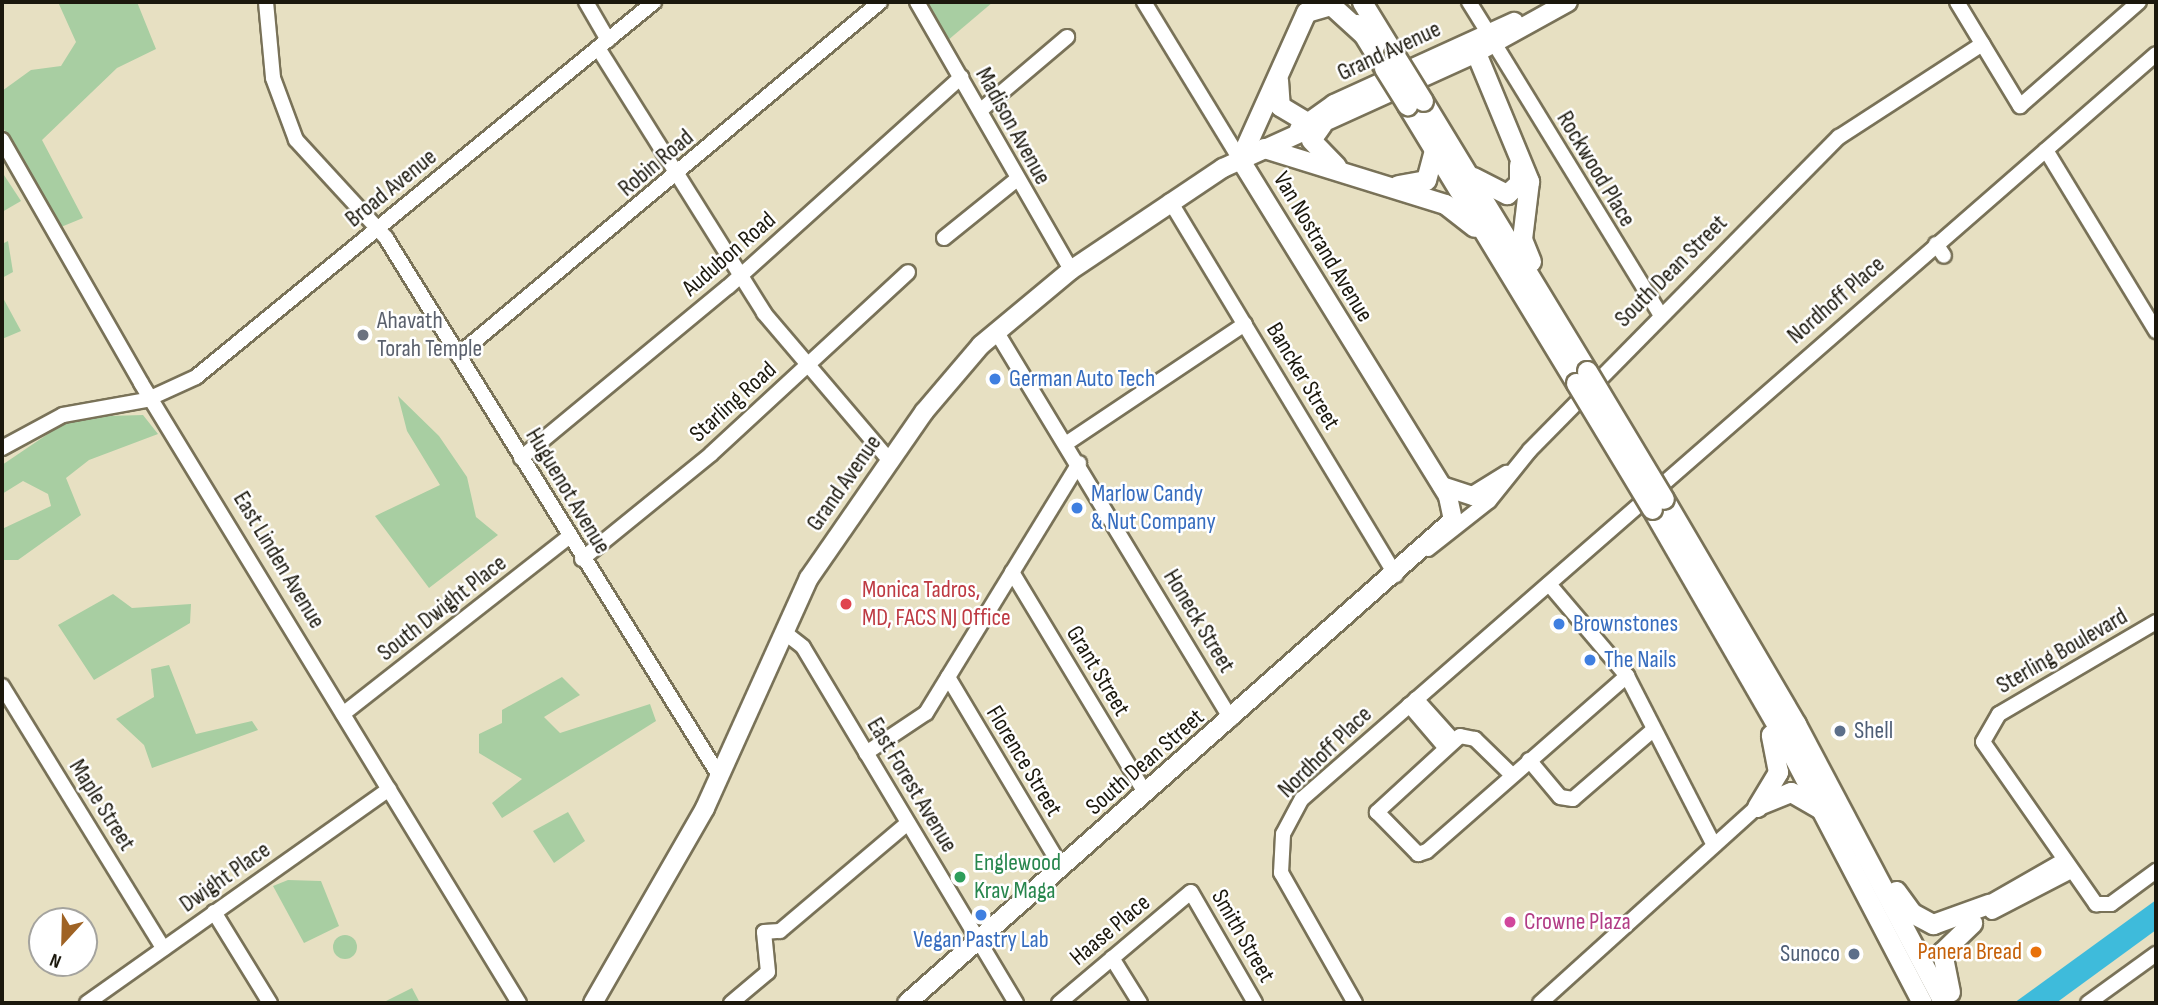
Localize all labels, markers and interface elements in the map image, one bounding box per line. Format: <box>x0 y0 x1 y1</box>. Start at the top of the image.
street label: Grand Avenue <box>1333 15 1445 87</box>
street label: Madison Avenue <box>969 62 1057 190</box>
street label: Rockwood Place <box>1550 106 1642 232</box>
street label: Robin Road <box>613 123 699 203</box>
street label: Broad Avenue <box>340 143 442 233</box>
street label: Van Nostrand Avenue <box>1267 167 1379 327</box>
street label: Audubon Road <box>676 206 782 302</box>
street label: South Dean Street <box>1609 209 1733 333</box>
street label: Nordhoff Place <box>1781 250 1891 350</box>
place label: Ahavath Torah Temple <box>377 307 482 363</box>
street label: Bancker Street <box>1260 317 1346 435</box>
marker: Ahavath Torah Temple <box>355 327 371 343</box>
street label: Starling Road <box>684 356 782 448</box>
place label: German Auto Tech <box>1009 365 1155 393</box>
marker: German Auto Tech <box>987 371 1003 387</box>
street label: Huguenot Avenue <box>519 423 617 559</box>
street label: Grand Avenue <box>801 429 887 537</box>
place label: Marlow Candy & Nut Company <box>1091 480 1216 536</box>
street label: East Linden Avenue <box>227 486 331 634</box>
marker: Marlow Candy & Nut Company <box>1069 500 1085 516</box>
street label: South Dwight Place <box>372 549 512 667</box>
street label: Honeck Street <box>1157 564 1241 678</box>
place label: Monica Tadros, MD, FACS NJ Office <box>862 576 1011 632</box>
marker: Monica Tadros, MD, FACS NJ Office <box>836 594 856 614</box>
street label: Sterling Boulevard <box>1991 602 2133 700</box>
place label: Brownstones <box>1573 610 1678 638</box>
marker: Brownstones <box>1551 616 1567 632</box>
street label: Grant Street <box>1060 621 1136 721</box>
place label: The Nails <box>1604 646 1676 674</box>
marker: The Nails <box>1582 652 1598 668</box>
street label: Nordhoff Place <box>1272 700 1378 804</box>
street label: Florence Street <box>980 701 1068 821</box>
street label: South Dean Street <box>1080 703 1210 821</box>
street label: East Forest Avenue <box>861 713 963 857</box>
place label: Shell <box>1854 717 1893 745</box>
marker: Shell <box>1832 723 1848 739</box>
street label: Maple Street <box>63 754 141 856</box>
street label: Dwight Place <box>174 835 276 919</box>
place label: Englewood Krav Maga <box>974 849 1061 905</box>
marker: Englewood Krav Maga <box>952 869 968 885</box>
street label: Smith Street <box>1205 885 1281 987</box>
street label: Haase Place <box>1064 888 1156 972</box>
north arrow <box>28 907 98 977</box>
marker: Vegan Pastry Lab <box>973 907 989 923</box>
place label: Crowne Plaza <box>1524 908 1631 936</box>
marker: Crowne Plaza <box>1502 914 1518 930</box>
place label: Vegan Pastry Lab <box>913 926 1049 954</box>
place label: Panera Bread <box>1917 938 2022 966</box>
place label: Sunoco <box>1780 940 1840 968</box>
marker: Panera Bread <box>2028 944 2044 960</box>
marker: Sunoco <box>1846 946 1862 962</box>
text: N <box>47 948 65 973</box>

